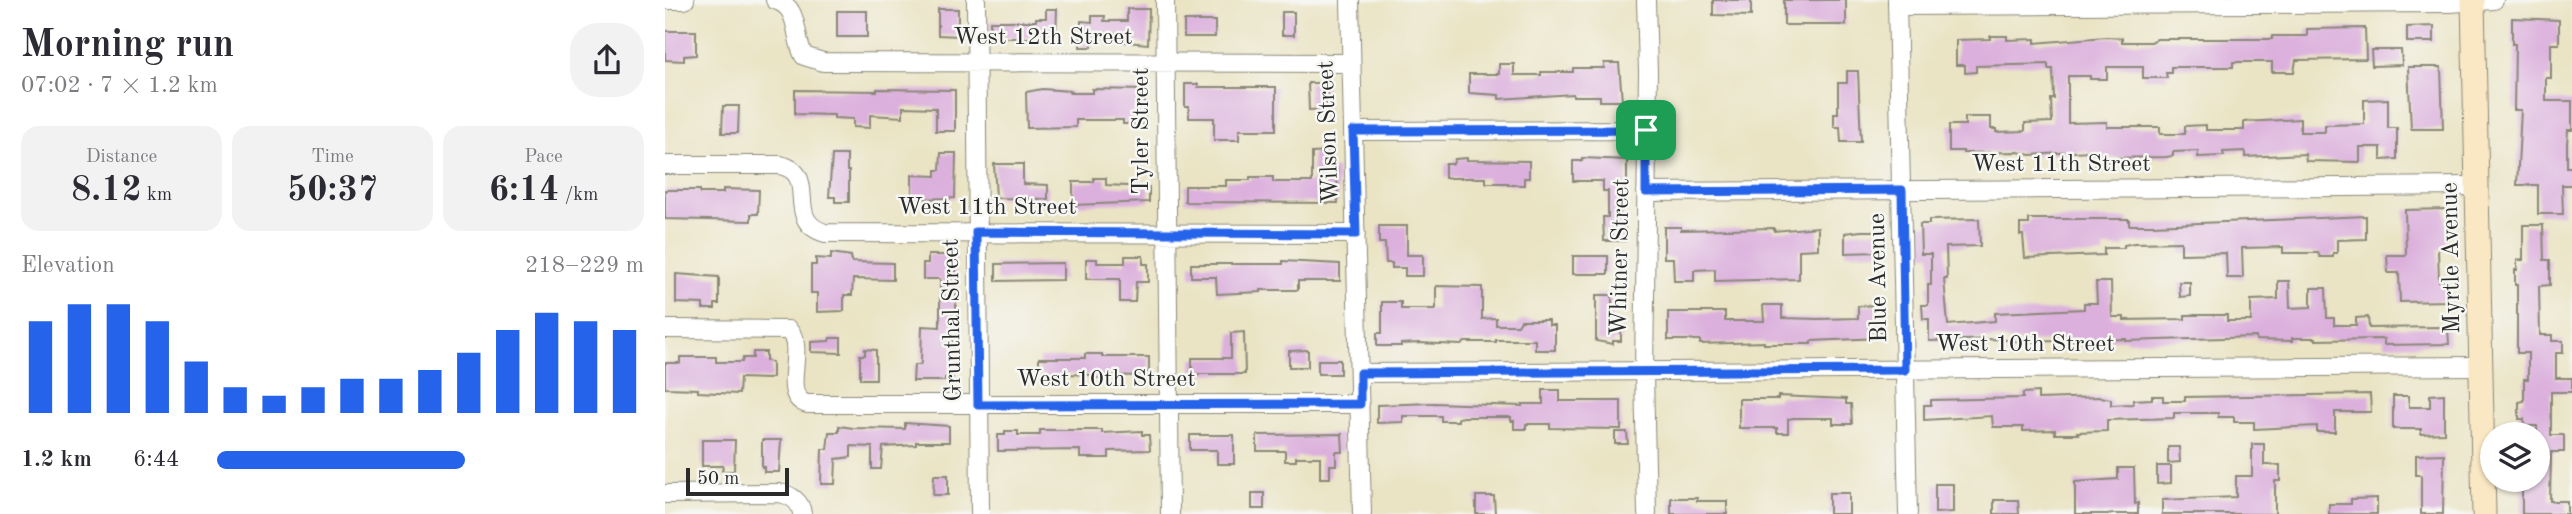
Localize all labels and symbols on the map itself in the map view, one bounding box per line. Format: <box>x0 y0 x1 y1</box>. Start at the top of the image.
street label: West 12th Street <box>953 26 1133 50</box>
street label: Wilson Street <box>1315 60 1343 204</box>
street label: Tyler Street <box>1130 67 1154 195</box>
pin <box>1616 100 1676 160</box>
street label: West 11th Street <box>1971 153 2151 177</box>
street label: Whitner Street <box>1608 178 1634 336</box>
street label: Myrtle Avenue <box>2439 182 2465 334</box>
street label: West 11th Street <box>897 196 1077 220</box>
street label: Blue Avenue <box>1866 213 1892 343</box>
street label: Grunthal Street <box>940 238 966 402</box>
street label: West 10th Street <box>1935 333 2115 357</box>
street label: West 10th Street <box>1016 368 1196 392</box>
scale bar <box>686 465 789 497</box>

